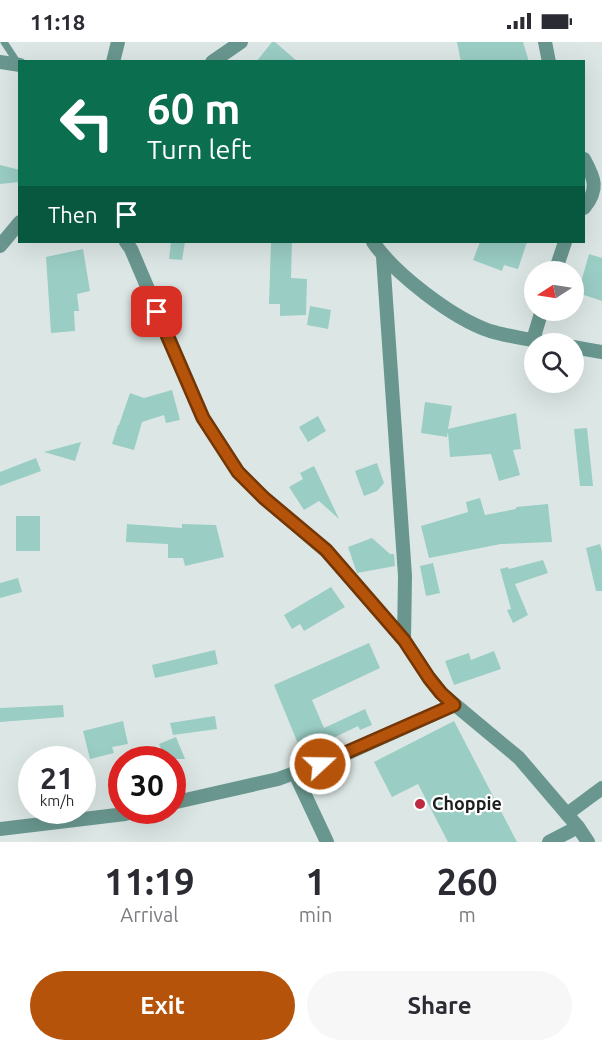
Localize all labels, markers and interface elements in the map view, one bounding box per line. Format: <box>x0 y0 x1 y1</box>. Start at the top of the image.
text: 11:18 <box>30 9 85 34</box>
icon: left <box>48 84 126 162</box>
text: 60 m <box>147 85 241 132</box>
text: Turn left <box>147 134 251 164</box>
icon: arrive <box>110 198 143 231</box>
text: Then <box>48 202 98 227</box>
north arrow <box>524 261 584 321</box>
map controls <box>524 261 584 393</box>
pin <box>131 286 182 337</box>
icon: arrive <box>140 295 173 328</box>
button: search <box>524 333 584 393</box>
position arrow <box>288 732 352 796</box>
speed limit sign: 30 <box>108 746 186 824</box>
text: 21 <box>40 761 74 795</box>
text: km/h <box>40 792 74 809</box>
place label: Choppie <box>432 793 502 813</box>
marker: Choppie <box>413 797 427 811</box>
text: 11:19 <box>104 861 194 902</box>
text: 1 <box>305 861 326 902</box>
text: 260 <box>437 861 498 902</box>
text: Arrival <box>120 903 179 926</box>
text: min <box>299 903 332 926</box>
text: m <box>459 903 476 926</box>
button: Exit <box>30 971 295 1040</box>
button: Share <box>307 971 572 1040</box>

